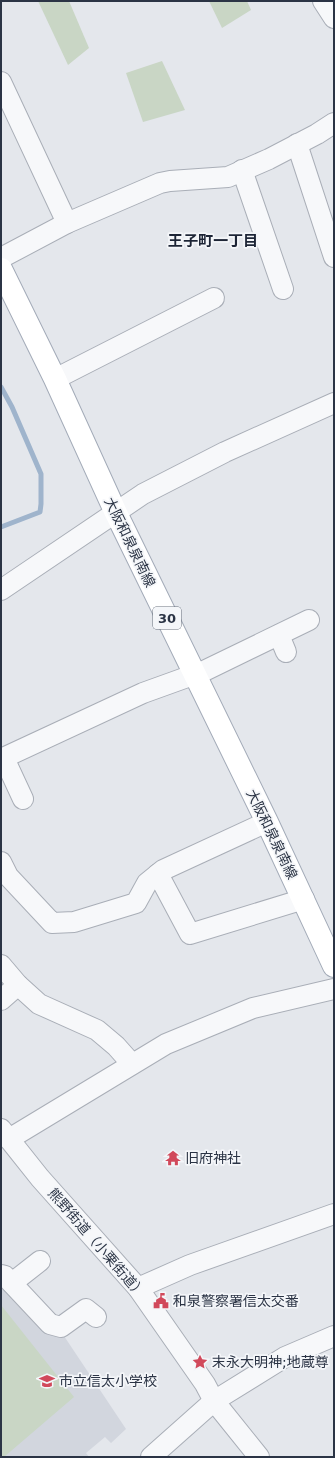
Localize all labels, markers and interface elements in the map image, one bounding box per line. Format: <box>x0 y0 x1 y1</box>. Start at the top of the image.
district label: 王子町一丁目 <box>168 232 258 250</box>
street label: 大阪和泉泉南線 <box>101 494 159 590</box>
road number: 30 <box>153 607 181 629</box>
street label: 大阪和泉泉南線 <box>243 786 301 882</box>
temple icon: 旧府神社 <box>164 1149 182 1167</box>
place label: 旧府神社 <box>185 1150 241 1166</box>
street label: 熊野街道（小栗街道） <box>45 1185 149 1301</box>
public building icon: 和泉警察署信太交番 <box>152 1292 170 1310</box>
place label: 和泉警察署信太交番 <box>173 1293 299 1309</box>
place icon: 末永大明神;地蔵尊 <box>191 1353 209 1371</box>
place label: 末永大明神;地蔵尊 <box>212 1354 329 1370</box>
school or university icon: 市立信太小学校 <box>38 1372 56 1390</box>
place label: 市立信太小学校 <box>59 1373 157 1389</box>

